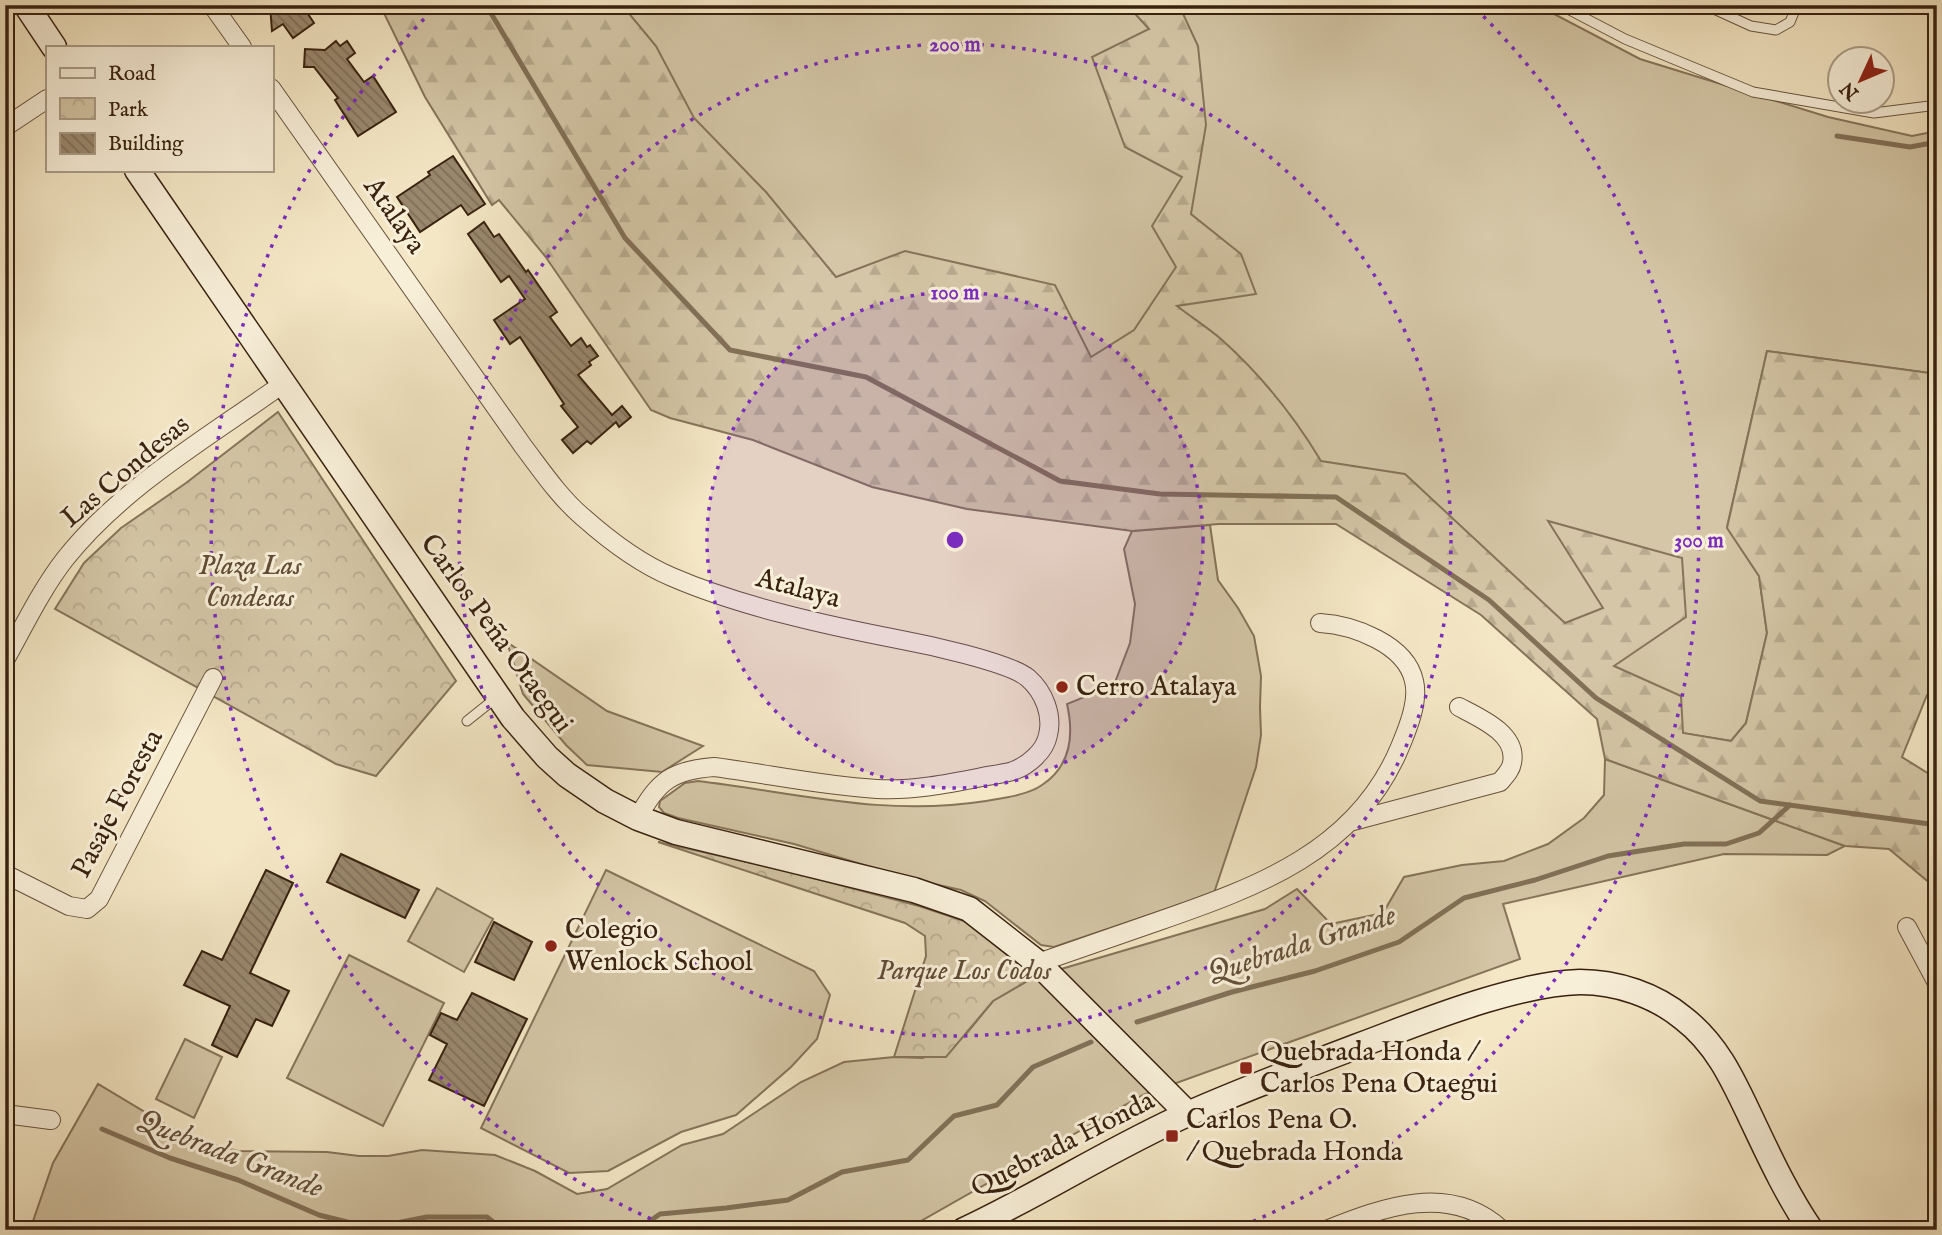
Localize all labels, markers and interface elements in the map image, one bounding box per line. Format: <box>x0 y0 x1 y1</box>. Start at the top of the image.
text: 200 m <box>929 32 981 59</box>
legend <box>46 46 273 172</box>
north arrow <box>1826 46 1896 116</box>
text: Road <box>108 61 156 88</box>
text: N <box>1835 76 1865 105</box>
text: Park <box>108 97 149 124</box>
text: Building <box>108 131 184 158</box>
street label: Atalaya <box>354 170 433 262</box>
text: 100 m <box>930 280 980 307</box>
street label: Las Condesas <box>54 408 198 536</box>
street label: Carlos Peña Otaegui <box>412 528 580 740</box>
centre of rings <box>943 528 967 552</box>
text: 300 m <box>1674 528 1724 555</box>
park label: Plaza Las Condesas <box>199 549 302 616</box>
street label: Atalaya <box>751 561 845 617</box>
place label: Cerro Atalaya <box>1076 670 1237 705</box>
marker: Cerro Atalaya <box>1054 679 1070 695</box>
street label: Pasaje Foresta <box>64 723 172 884</box>
water label: Quebrada Grande <box>1203 897 1401 993</box>
place label: Colegio Wenlock School <box>565 913 753 980</box>
marker: Colegio Wenlock School <box>543 938 559 954</box>
park label: Parque Los Codos <box>877 954 1052 989</box>
place label: Quebrada Honda / Carlos Pena Otaegui <box>1260 1035 1498 1102</box>
marker: Quebrada Honda / Carlos Pena Otaegui <box>1238 1060 1254 1076</box>
street label: Quebrada Honda <box>965 1083 1161 1206</box>
water label: Quebrada Grande <box>132 1102 328 1208</box>
place label: Carlos Pena O. / Quebrada Honda <box>1186 1103 1404 1170</box>
marker: Carlos Pena O. / Quebrada Honda <box>1164 1128 1180 1144</box>

